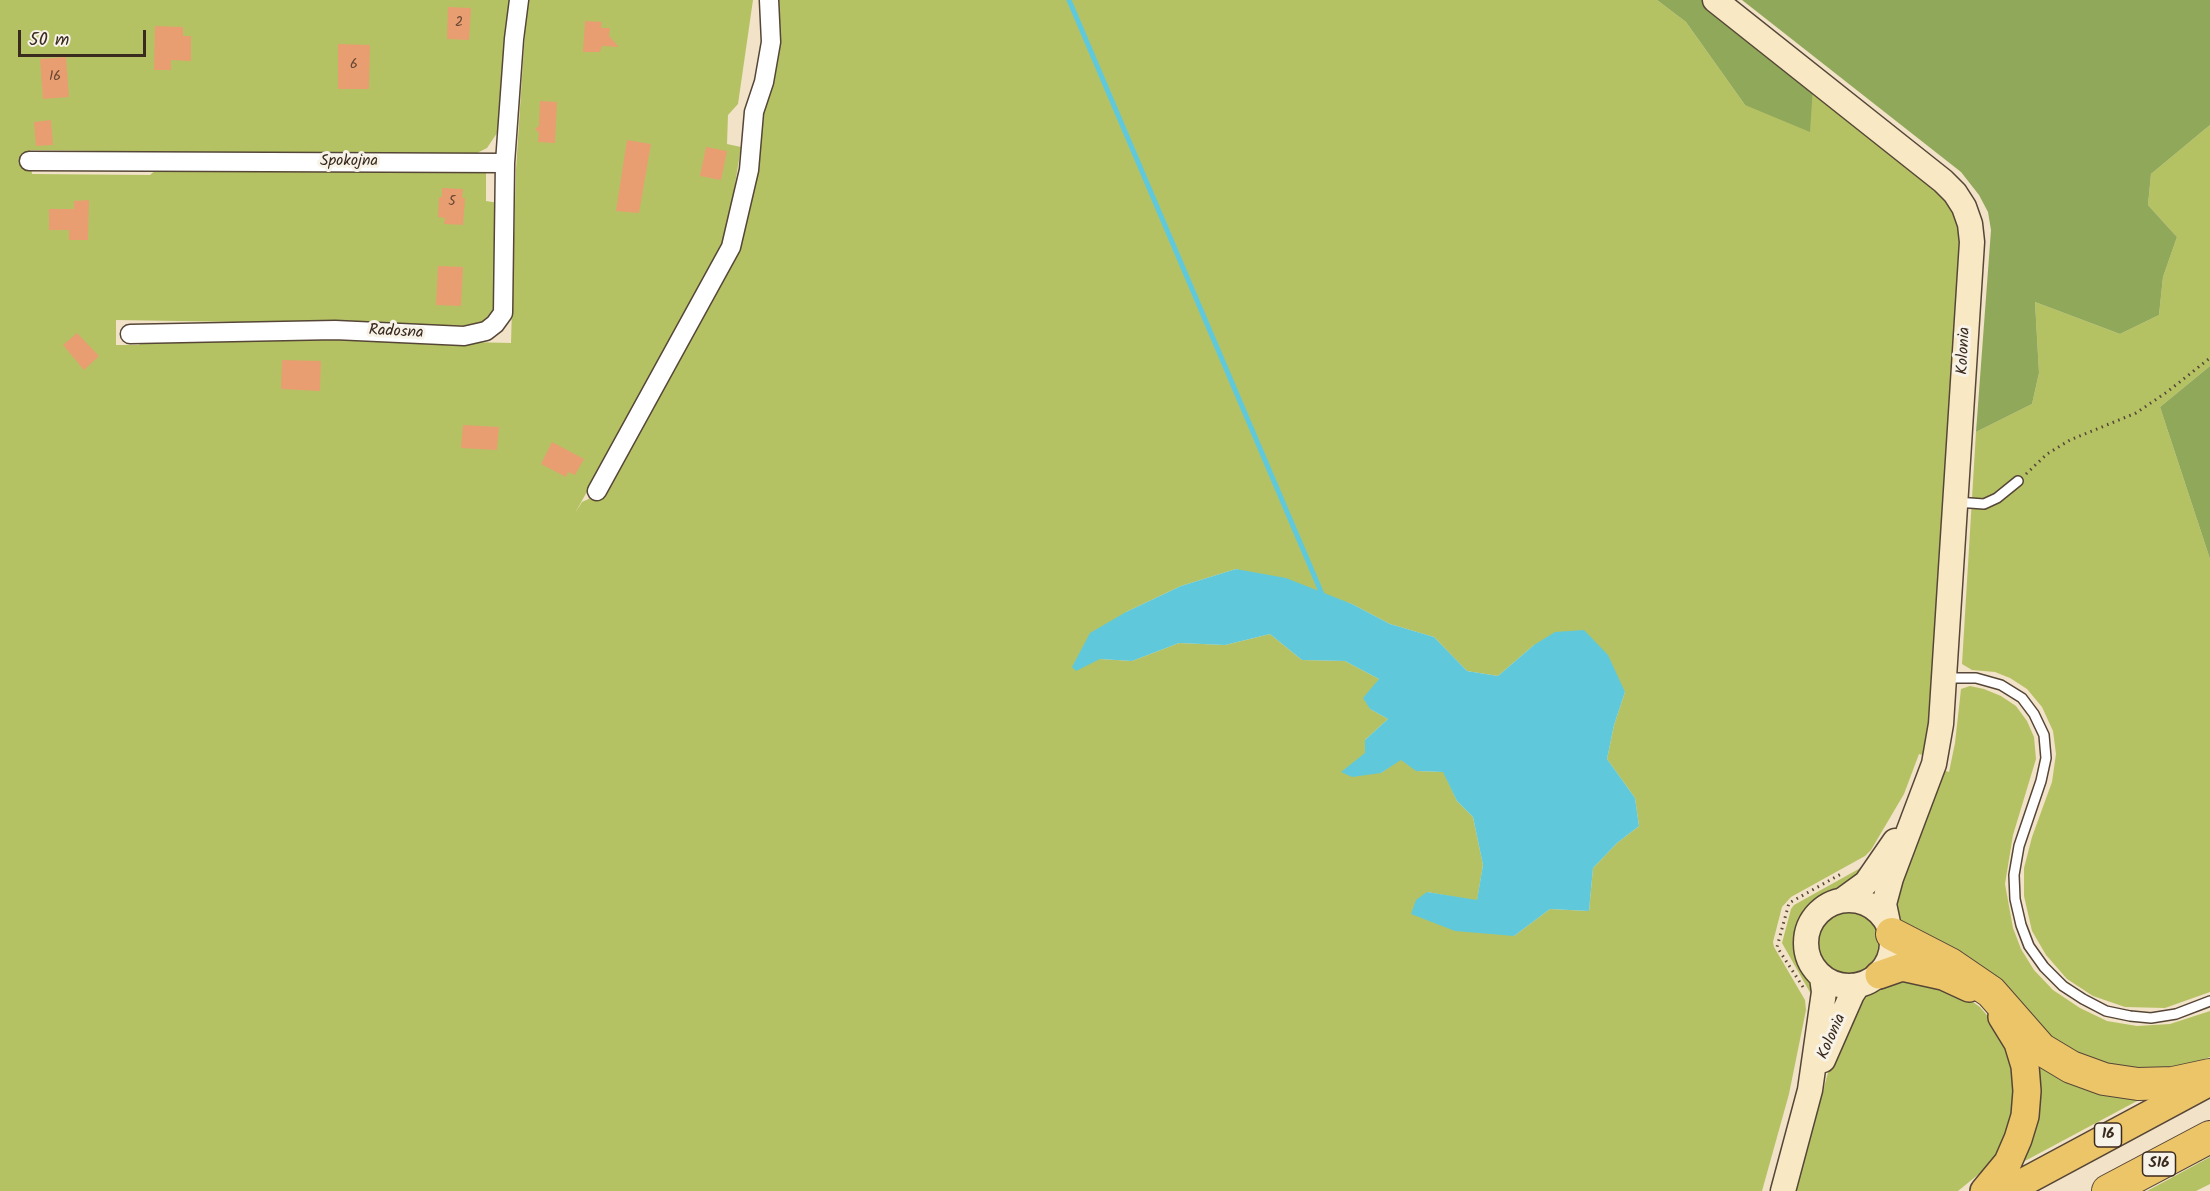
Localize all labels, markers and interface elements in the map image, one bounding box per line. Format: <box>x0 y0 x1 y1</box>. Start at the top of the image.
house number: 2 <box>455 16 463 32</box>
scale bar <box>21 18 148 56</box>
text: 50 m <box>29 26 69 55</box>
house number: 6 <box>350 58 358 74</box>
house number: 16 <box>49 70 61 86</box>
street label: Spokojna <box>320 152 378 172</box>
house number: 5 <box>448 195 456 211</box>
street label: Radosna <box>368 322 424 344</box>
street label: Kolonia <box>1954 327 1976 375</box>
street label: Kolonia <box>1815 1011 1851 1063</box>
road number: 16 <box>2094 1123 2122 1147</box>
road number: S16 <box>2142 1152 2176 1176</box>

